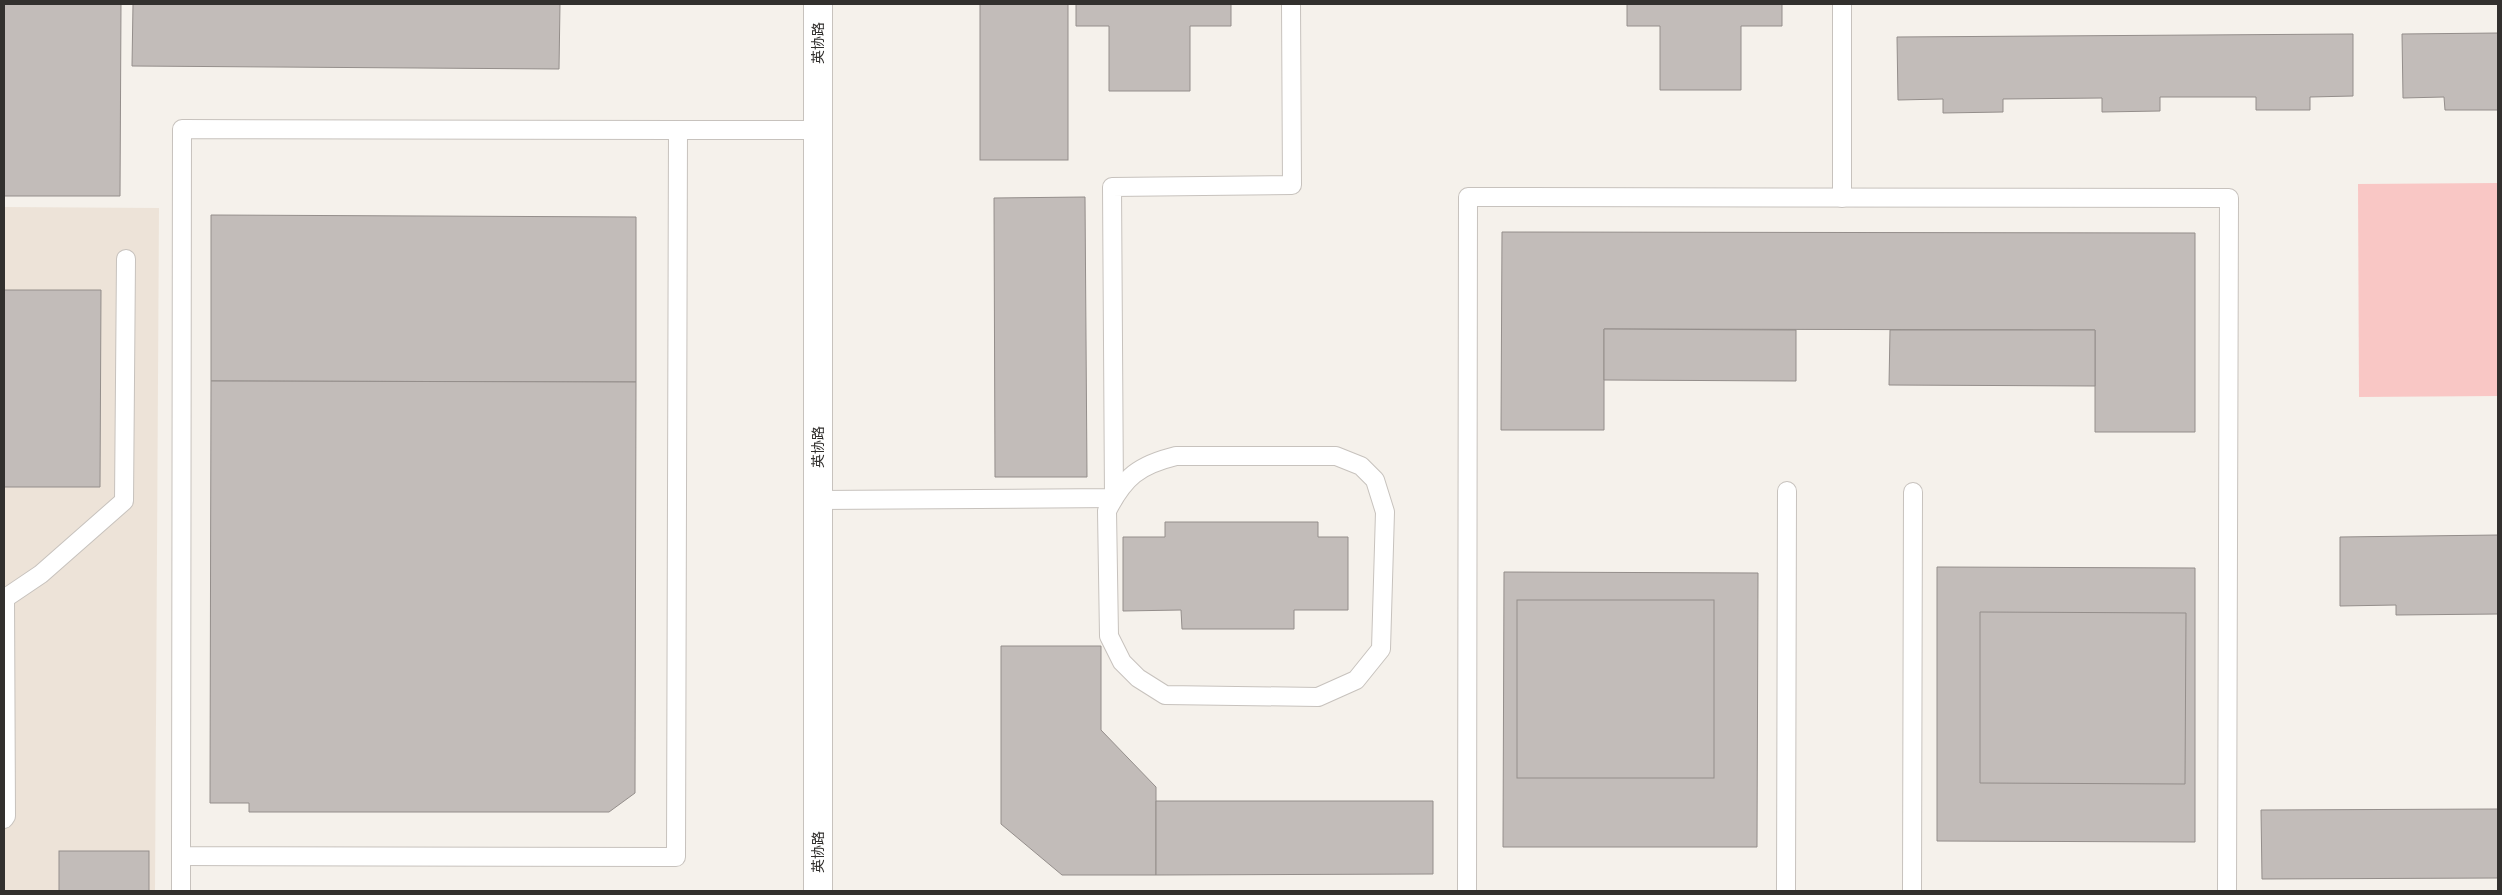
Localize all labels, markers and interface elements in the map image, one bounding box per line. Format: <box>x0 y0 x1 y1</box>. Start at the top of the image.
street label: 英协路 <box>808 22 828 64</box>
street label: 英协路 <box>808 426 828 468</box>
street label: 英协路 <box>808 831 828 873</box>

